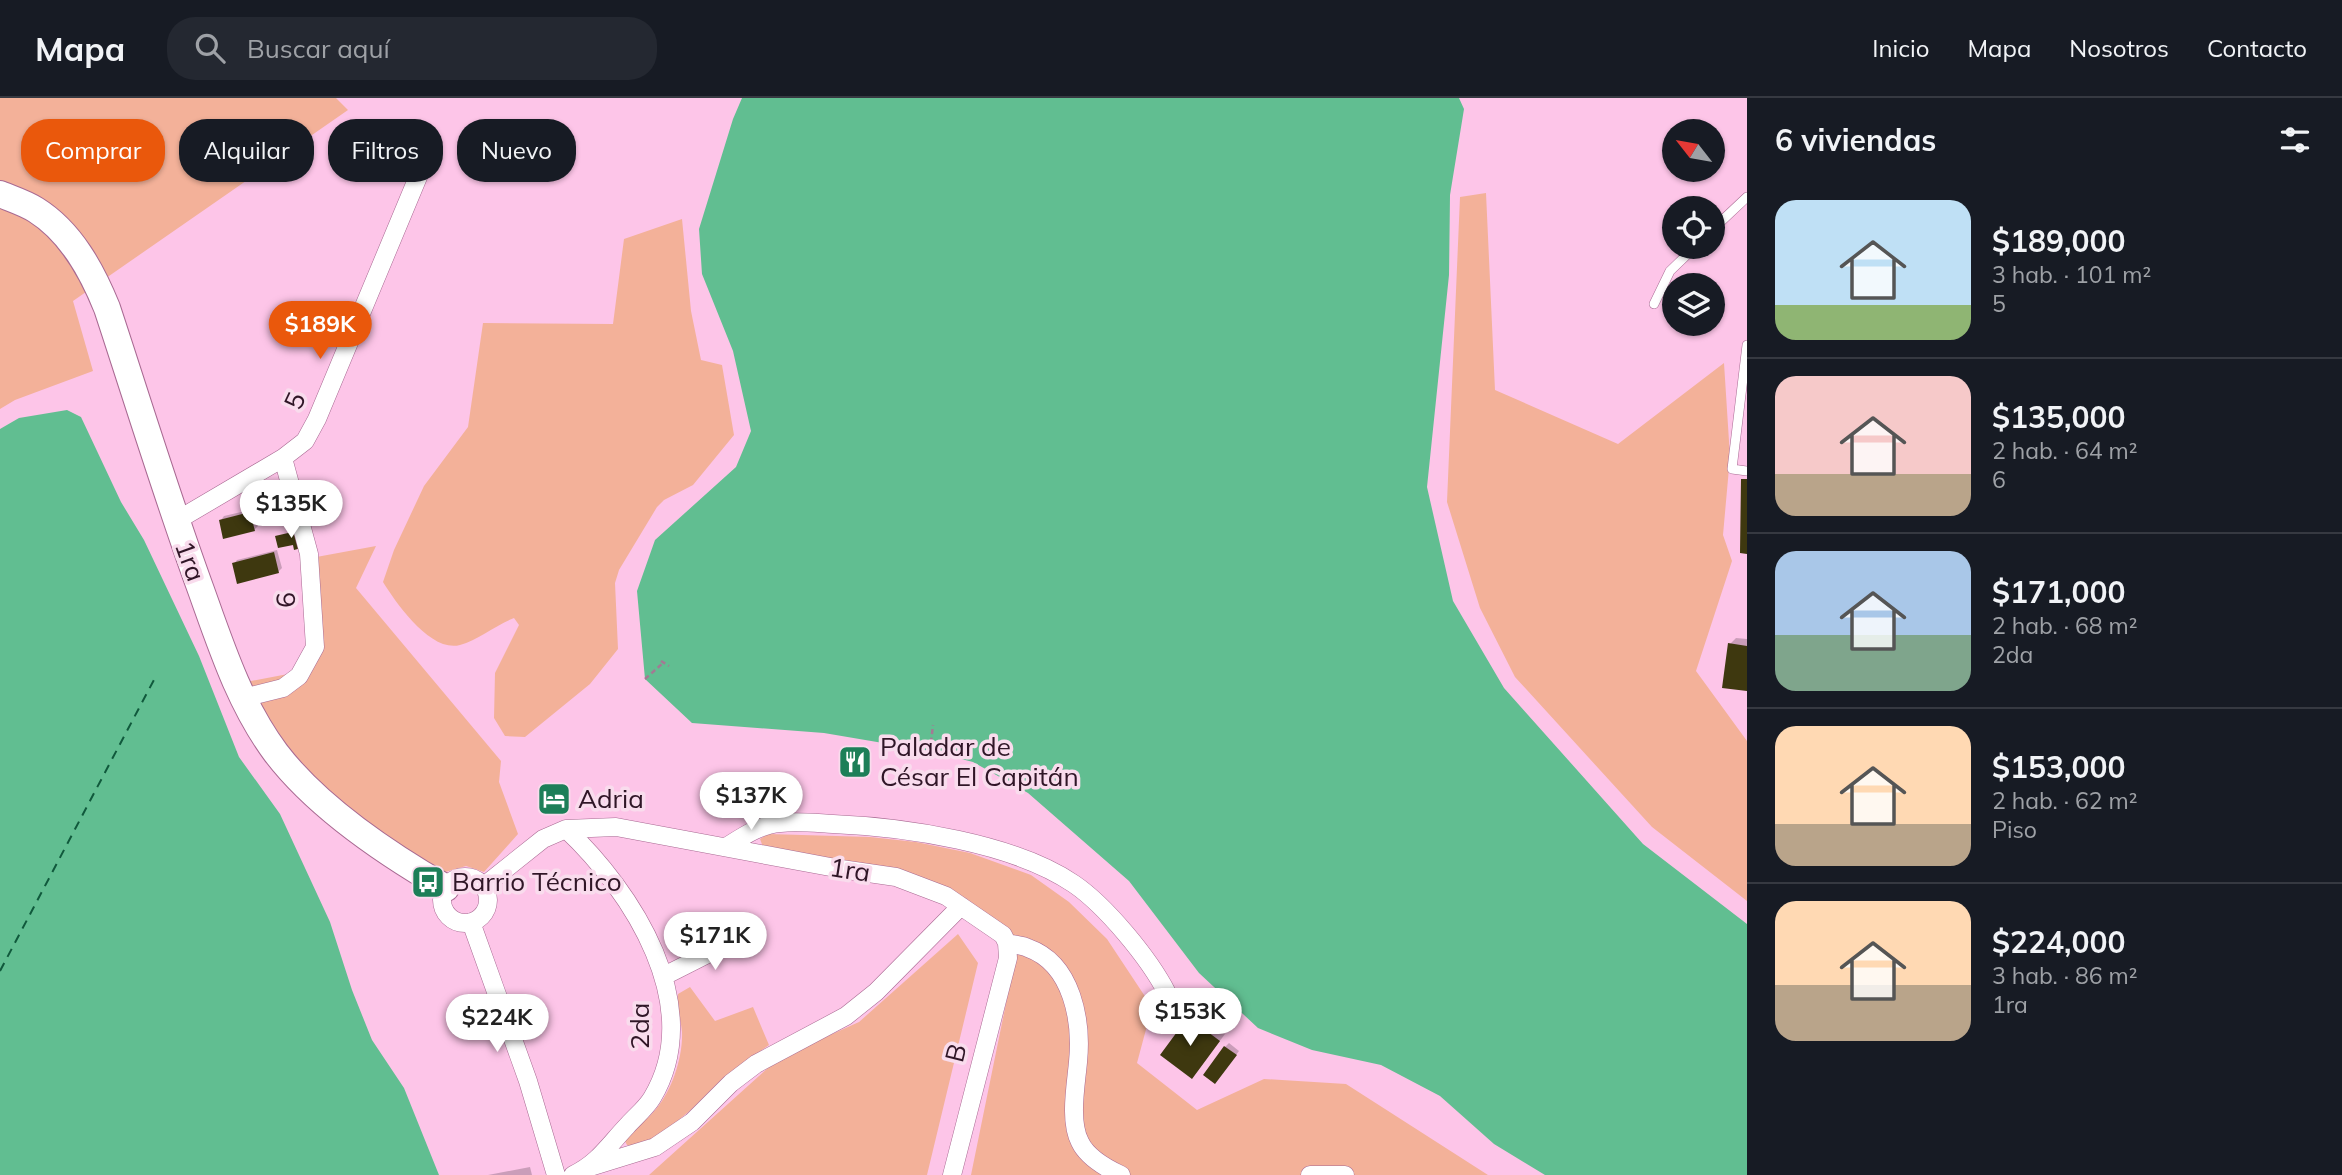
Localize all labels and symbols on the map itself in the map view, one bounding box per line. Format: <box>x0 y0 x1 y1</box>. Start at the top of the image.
north arrow <box>1662 119 1726 182</box>
pin: $189K <box>271 302 369 361</box>
street label: 5 <box>276 387 313 415</box>
pin: $135K <box>242 480 340 540</box>
street label: 1ra <box>168 536 213 586</box>
street label: 6 <box>268 591 303 609</box>
place label: Paladar de César El Capitán <box>880 730 1079 793</box>
restaurant icon: Paladar de César El Capitán <box>836 743 874 781</box>
pin: $137K <box>702 772 800 832</box>
hotel icon: Adria <box>535 780 573 818</box>
place label: Adria <box>578 782 644 815</box>
street label: 1ra <box>827 850 873 889</box>
bus stop icon: Barrio Técnico <box>409 863 447 901</box>
place label: Barrio Técnico <box>452 865 622 898</box>
pin: $171K <box>666 912 764 972</box>
pin: $153K <box>1141 988 1239 1048</box>
pin: $224K <box>448 995 546 1054</box>
street label: 2da <box>623 1003 656 1049</box>
street label: B <box>937 1040 974 1065</box>

